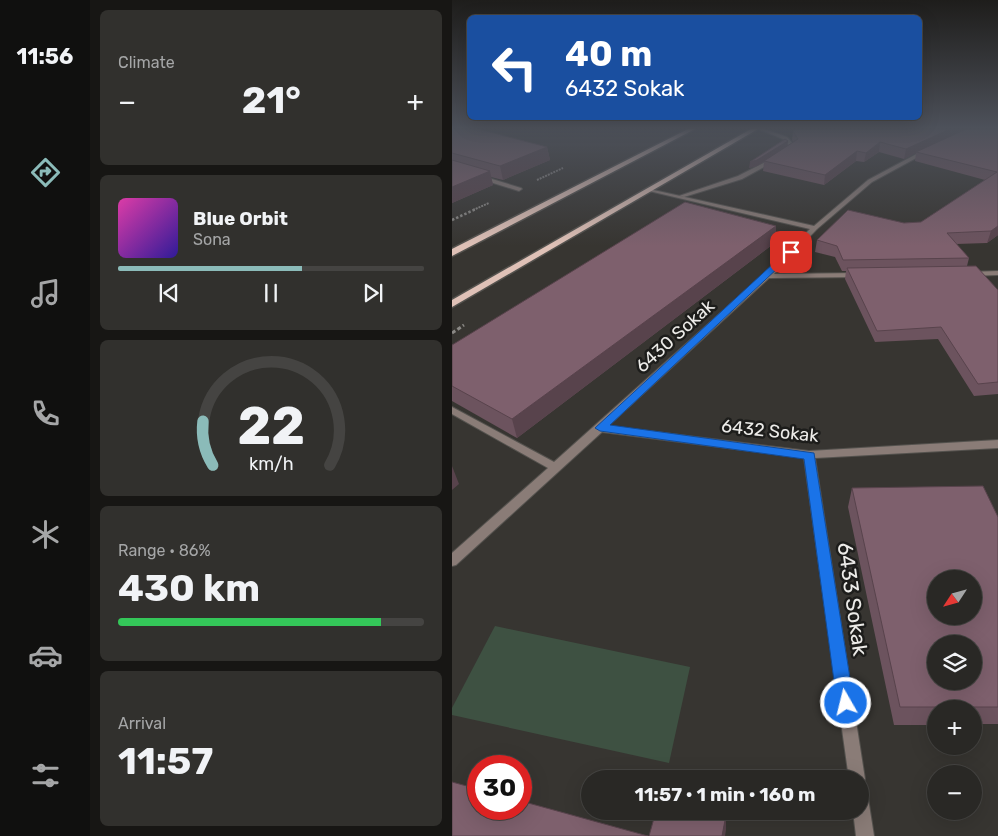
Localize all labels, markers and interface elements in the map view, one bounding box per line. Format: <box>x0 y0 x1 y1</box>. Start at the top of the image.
text: 40 m <box>565 33 652 75</box>
icon: left <box>482 35 547 100</box>
text: 11:56 <box>17 43 73 70</box>
text: Climate <box>118 53 175 72</box>
text: 6432 Sokak <box>565 75 684 102</box>
text: 21° <box>242 77 301 123</box>
text: − <box>118 85 136 118</box>
text: + <box>407 85 424 118</box>
icon: directions <box>28 155 63 190</box>
text: Blue Orbit <box>193 207 288 230</box>
text: Sona <box>193 230 231 249</box>
pin <box>770 231 812 273</box>
icon: arrive <box>777 238 805 266</box>
icon: music <box>28 276 63 311</box>
icon: previous <box>155 279 183 307</box>
icon: pause <box>257 279 285 307</box>
icon: next <box>359 279 387 307</box>
street label: 6430 Sokak <box>631 294 720 377</box>
text: 22 <box>237 395 305 457</box>
icon: phone <box>28 396 63 431</box>
street label: 6432 Sokak <box>720 415 820 447</box>
text: km/h <box>249 453 293 474</box>
icon: climate <box>28 517 63 552</box>
text: Range · 86% <box>118 541 211 560</box>
street label: 6433 Sokak <box>833 541 873 657</box>
text: 430 km <box>118 565 260 611</box>
north arrow <box>927 570 982 625</box>
map controls <box>927 570 982 820</box>
button: layers <box>927 635 982 690</box>
icon: car <box>28 638 63 673</box>
position arrow <box>819 676 871 728</box>
button: + <box>927 700 982 755</box>
text: Arrival <box>118 714 166 733</box>
text: 11:57 <box>118 738 213 784</box>
speed limit sign: 30 <box>467 755 532 820</box>
icon: filters <box>28 758 63 793</box>
button: − <box>927 765 982 820</box>
text: 11:57 · 1 min · 160 m <box>634 783 816 806</box>

